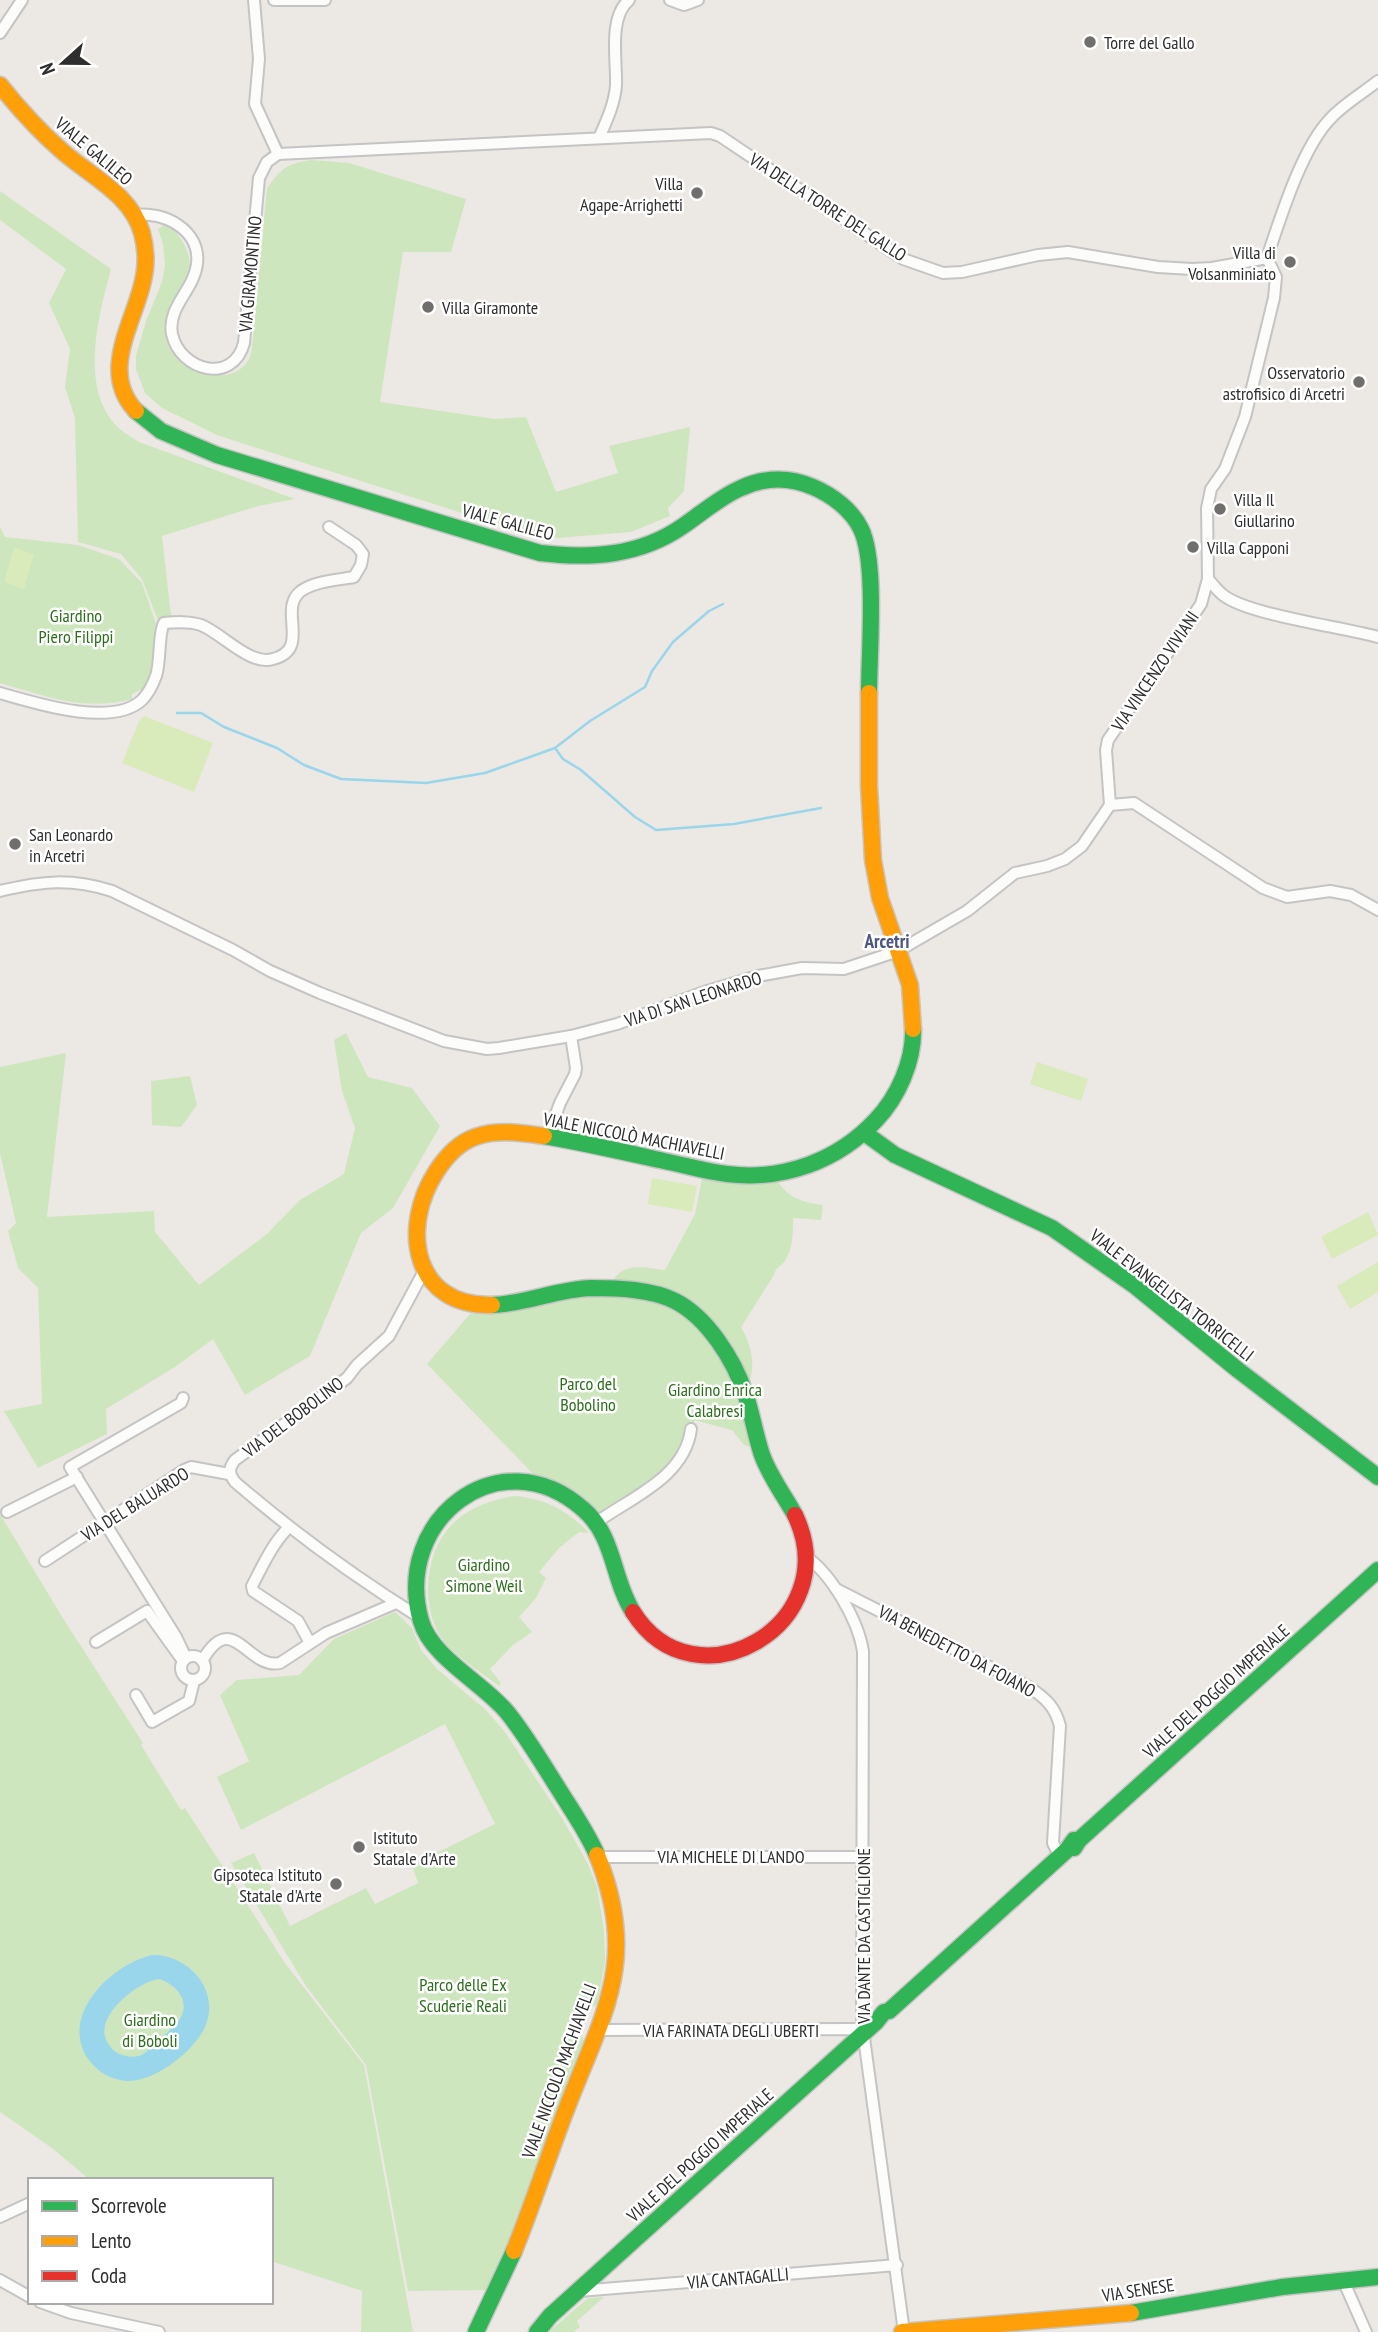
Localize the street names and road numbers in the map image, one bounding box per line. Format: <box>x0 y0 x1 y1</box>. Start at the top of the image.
street label: VIALE GALILEO <box>50 111 138 190</box>
street label: VIA DELLA TORRE DEL GALLO <box>744 147 911 266</box>
street label: VIA GIRAMONTINO <box>233 215 267 334</box>
street label: VIALE GALILEO <box>459 498 557 545</box>
street label: VIA VINCENZO VIVIANI <box>1106 607 1204 736</box>
street label: VIA DI SAN LEONARDO <box>621 966 765 1032</box>
street label: VIALE NICCOLÒ MACHIAVELLI <box>540 1107 727 1165</box>
street label: VIALE EVANGELISTA TORRICELLI <box>1085 1223 1259 1366</box>
street label: VIA DEL BOBOLINO <box>237 1372 348 1463</box>
street label: VIA DEL BALUARDO <box>76 1462 193 1547</box>
street label: VIA BENEDETTO DA FOIANO <box>873 1599 1040 1702</box>
street label: VIALE DEL POGGIO IMPERIALE <box>1137 1619 1294 1764</box>
street label: VIA MICHELE DI LANDO <box>656 1845 805 1868</box>
street label: VIA DANTE DA CASTIGLIONE <box>852 1848 875 2025</box>
street label: VIALE NICCOLÒ MACHIAVELLI <box>516 1980 601 2162</box>
street label: VIA FARINATA DEGLI UBERTI <box>642 2019 819 2042</box>
street label: VIALE DEL POGGIO IMPERIALE <box>621 2083 778 2228</box>
street label: VIA CANTAGALLI <box>685 2262 790 2294</box>
street label: VIA SENESE <box>1099 2273 1176 2307</box>

